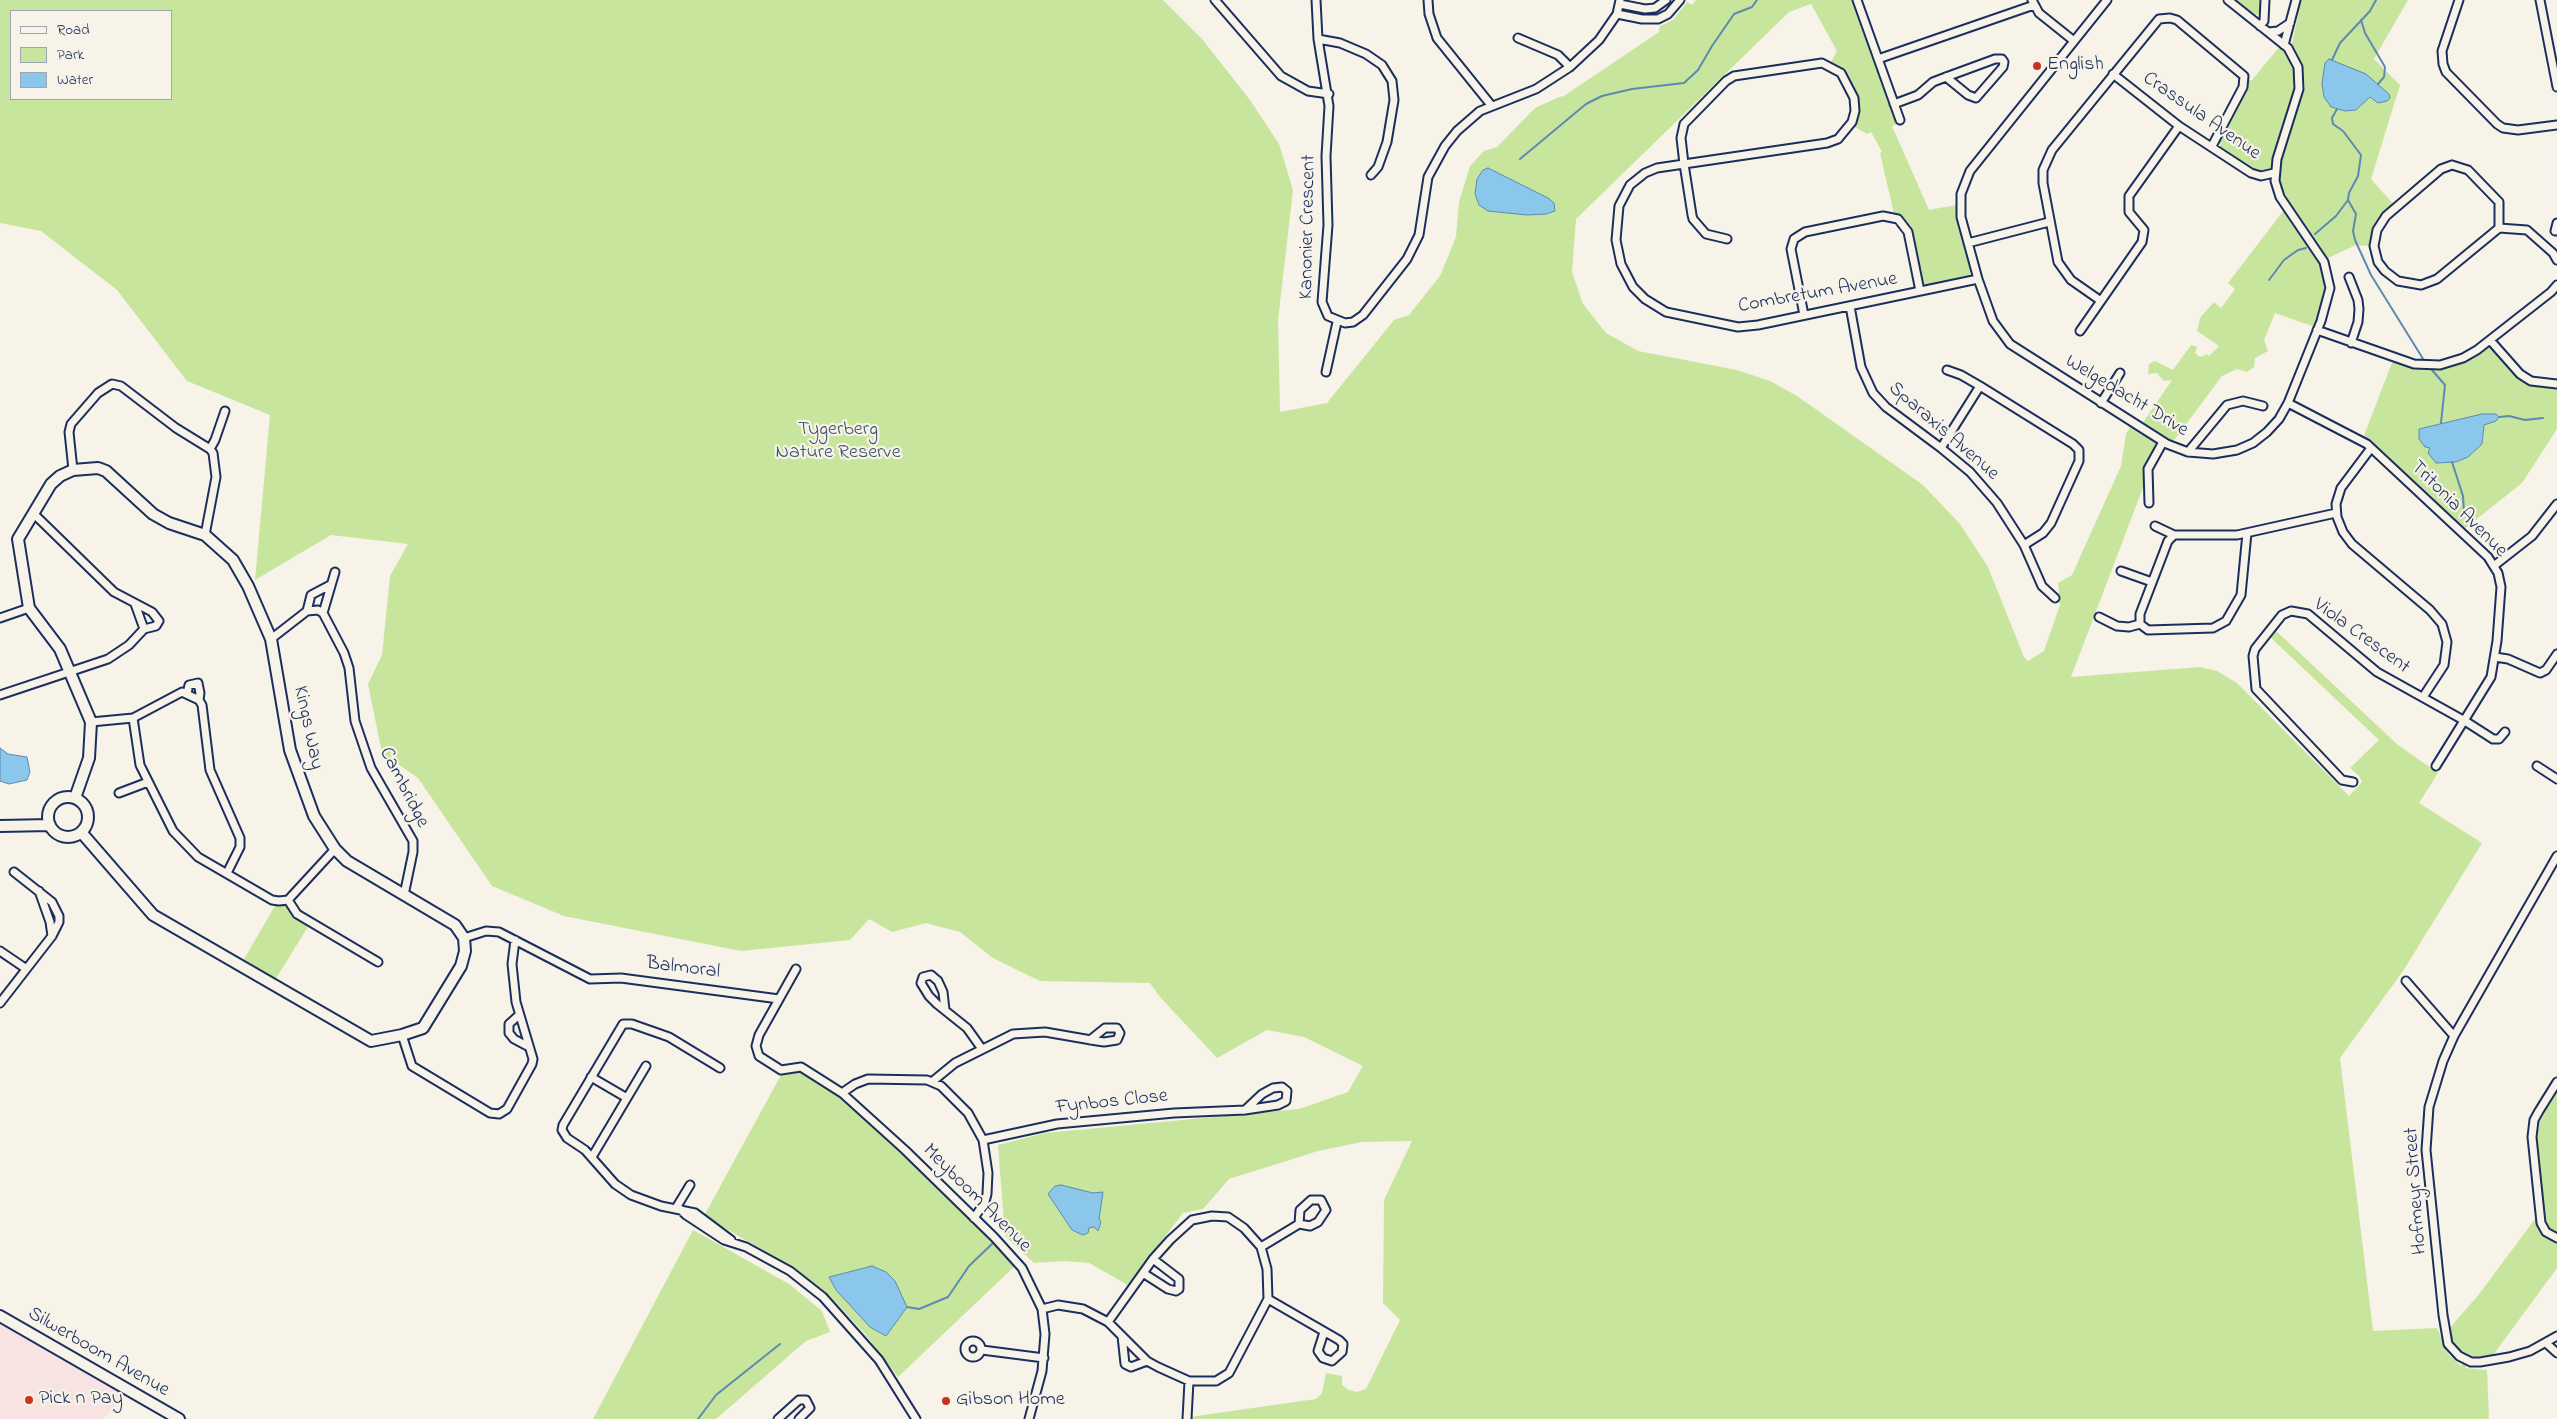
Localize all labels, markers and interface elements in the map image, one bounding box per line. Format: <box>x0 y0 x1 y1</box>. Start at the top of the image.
legend <box>10 10 172 100</box>
text: Road <box>57 19 90 41</box>
text: Park <box>57 44 84 66</box>
place label: English <box>2047 54 2104 78</box>
marker: English <box>2031 60 2043 72</box>
street label: Crassula Avenue <box>2137 67 2265 167</box>
text: Water <box>57 69 93 91</box>
street label: Kanonier Crescent <box>1296 154 1322 300</box>
street label: Combretum Avenue <box>1737 268 1899 320</box>
street label: Welgedacht Drive <box>2060 351 2192 443</box>
street label: Sparaxis Avenue <box>1883 377 2003 487</box>
park label: Tygerberg Nature Reserve <box>775 419 901 466</box>
street label: Tritonia Avenue <box>2404 456 2512 564</box>
street label: Viola Crescent <box>2308 594 2414 680</box>
street label: Kings Way <box>286 684 328 772</box>
street label: Cambridge <box>373 744 433 832</box>
street label: Balmoral <box>645 953 721 985</box>
street label: Fynbos Close <box>1055 1085 1169 1121</box>
street label: Hofmeyr Street <box>2401 1126 2433 1256</box>
street label: Meyboom Avenue <box>917 1140 1035 1258</box>
street label: Silwerboom Avenue <box>23 1303 173 1403</box>
place label: Pick n Pay <box>39 1388 123 1412</box>
place label: Gibson Home <box>956 1389 1065 1413</box>
marker: Pick n Pay <box>23 1394 35 1406</box>
marker: Gibson Home <box>940 1395 952 1407</box>

